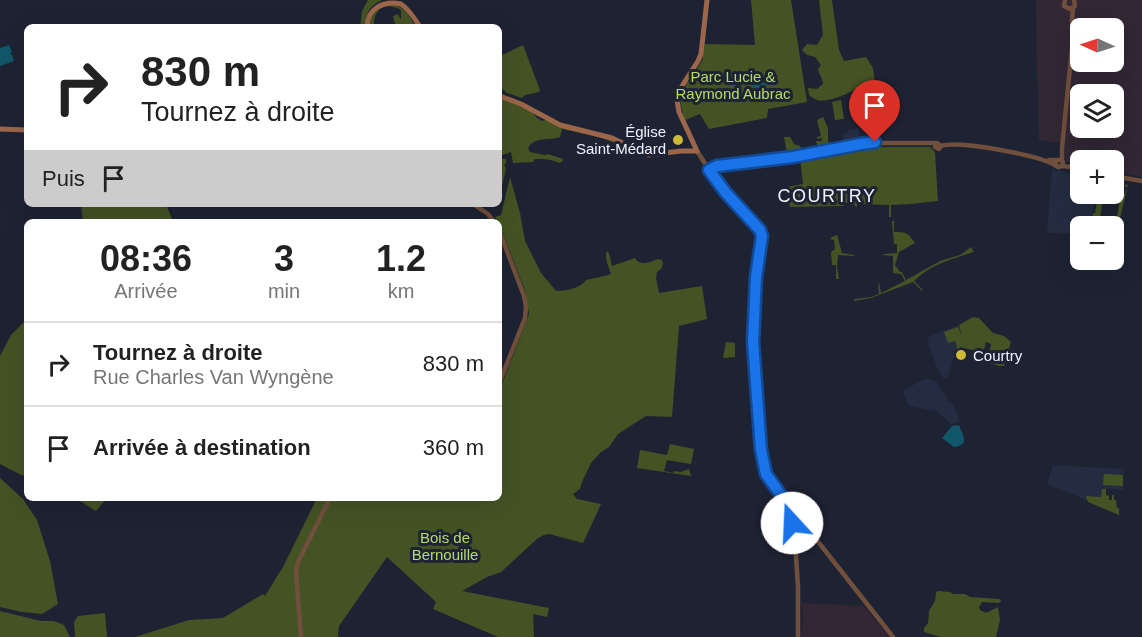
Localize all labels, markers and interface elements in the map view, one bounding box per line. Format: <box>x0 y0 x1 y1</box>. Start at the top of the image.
north arrow <box>1070 18 1124 72</box>
map controls <box>1070 18 1124 270</box>
icon: right <box>42 48 120 126</box>
text: 830 m <box>141 48 260 95</box>
park label: Parc Lucie & Raymond Aubrac <box>675 68 791 102</box>
pin <box>849 80 900 142</box>
button: layers <box>1070 84 1124 138</box>
icon: arrive <box>858 89 891 122</box>
text: Tournez à droite <box>141 97 335 127</box>
place label: Église Saint-Médard <box>576 123 666 157</box>
marker: Église Saint-Médard <box>671 133 685 147</box>
button: + <box>1070 150 1124 204</box>
icon: arrive <box>97 162 130 195</box>
text: Puis <box>42 166 85 191</box>
district label: COURTRY <box>778 186 876 206</box>
button: − <box>1070 216 1124 270</box>
text: 08:36 <box>100 238 192 279</box>
text: 3 <box>274 238 294 279</box>
text: 1.2 <box>376 238 426 279</box>
text: Arrivée <box>114 280 178 302</box>
text: min <box>268 280 300 302</box>
text: km <box>388 280 414 302</box>
text: Tournez à droite <box>93 340 263 365</box>
place label: Courtry <box>973 347 1023 364</box>
icon: right <box>42 348 75 381</box>
marker: Courtry <box>954 348 968 362</box>
text: 830 m <box>423 351 484 376</box>
text: Rue Charles Van Wyngène <box>93 366 334 388</box>
icon: arrive <box>42 432 75 465</box>
text: Arrivée à destination <box>93 435 311 460</box>
text: 360 m <box>423 435 484 460</box>
position arrow <box>760 491 824 555</box>
park label: Bois de Bernouille <box>412 529 478 563</box>

